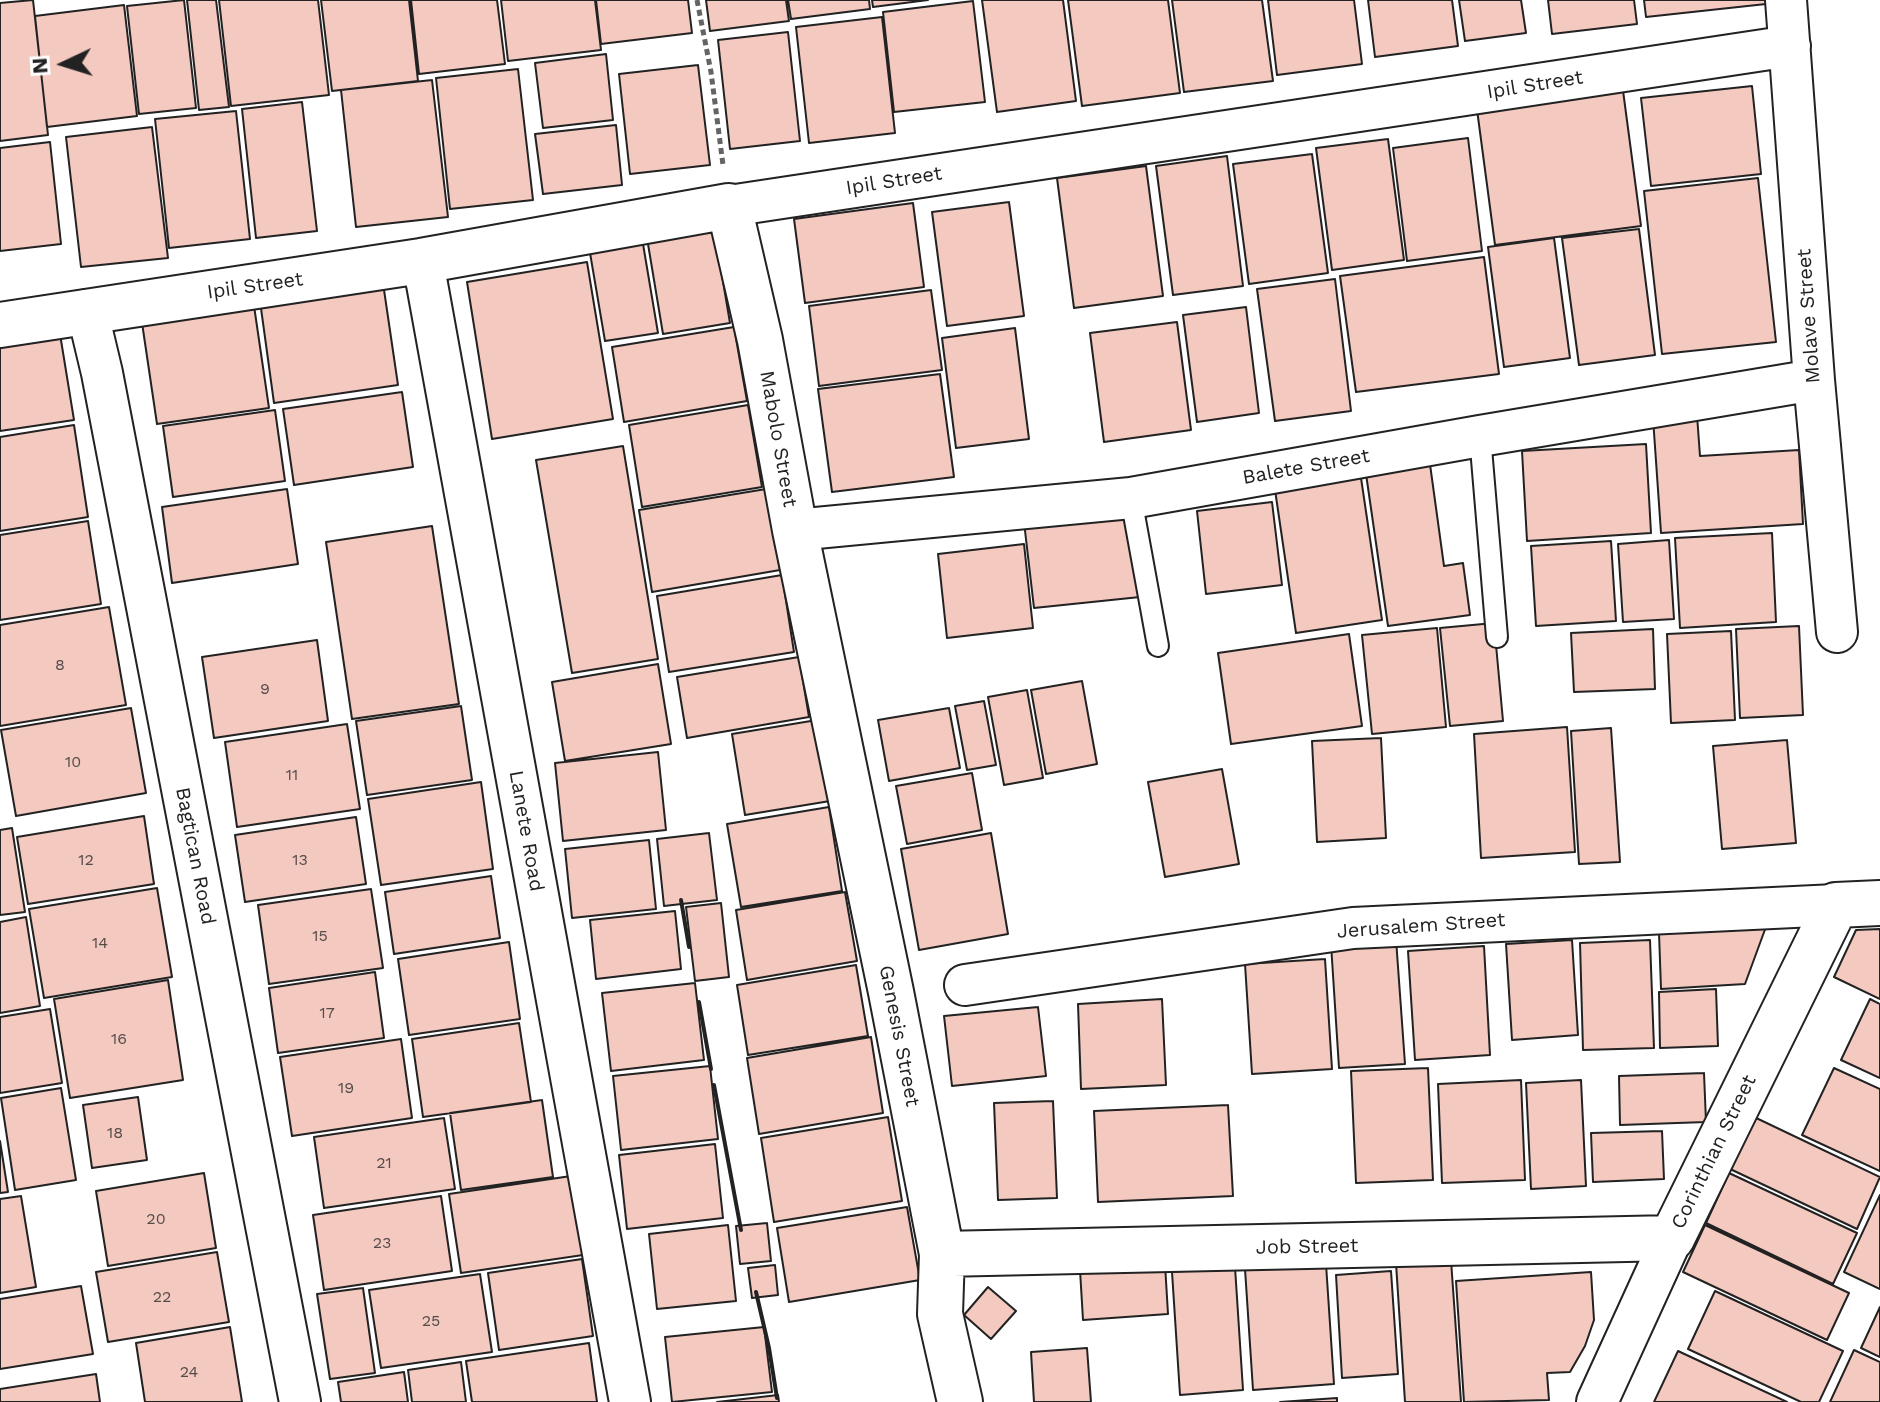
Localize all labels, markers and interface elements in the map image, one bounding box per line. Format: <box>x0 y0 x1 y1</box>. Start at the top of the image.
north arrow <box>24 24 104 104</box>
text: N <box>27 57 53 75</box>
street label: Ipil Street <box>1485 66 1585 104</box>
street label: Ipil Street <box>844 162 944 200</box>
street label: Molave Street <box>1792 248 1826 384</box>
street label: Ipil Street <box>205 267 305 305</box>
street label: Mabolo Street <box>754 369 802 509</box>
street label: Balete Street <box>1241 444 1371 490</box>
house number: 8 <box>55 655 65 675</box>
house number: 9 <box>260 679 270 699</box>
house number: 10 <box>65 752 81 772</box>
house number: 11 <box>286 765 298 785</box>
street label: Lanete Road <box>504 769 548 893</box>
street label: Bagtican Road <box>170 785 220 927</box>
house number: 12 <box>78 850 94 870</box>
house number: 13 <box>292 850 308 870</box>
street label: Jerusalem Street <box>1336 908 1506 944</box>
house number: 15 <box>312 926 328 946</box>
house number: 14 <box>92 933 108 953</box>
street label: Genesis Street <box>874 963 924 1109</box>
house number: 17 <box>319 1003 335 1023</box>
house number: 16 <box>111 1029 127 1049</box>
street label: Corinthian Street <box>1666 1071 1762 1233</box>
house number: 19 <box>338 1078 354 1098</box>
house number: 18 <box>107 1123 123 1143</box>
house number: 21 <box>376 1153 392 1173</box>
house number: 20 <box>146 1209 166 1229</box>
house number: 23 <box>373 1233 391 1253</box>
street label: Job Street <box>1255 1234 1359 1260</box>
house number: 22 <box>153 1287 171 1307</box>
house number: 25 <box>422 1311 440 1331</box>
house number: 24 <box>180 1362 198 1382</box>

